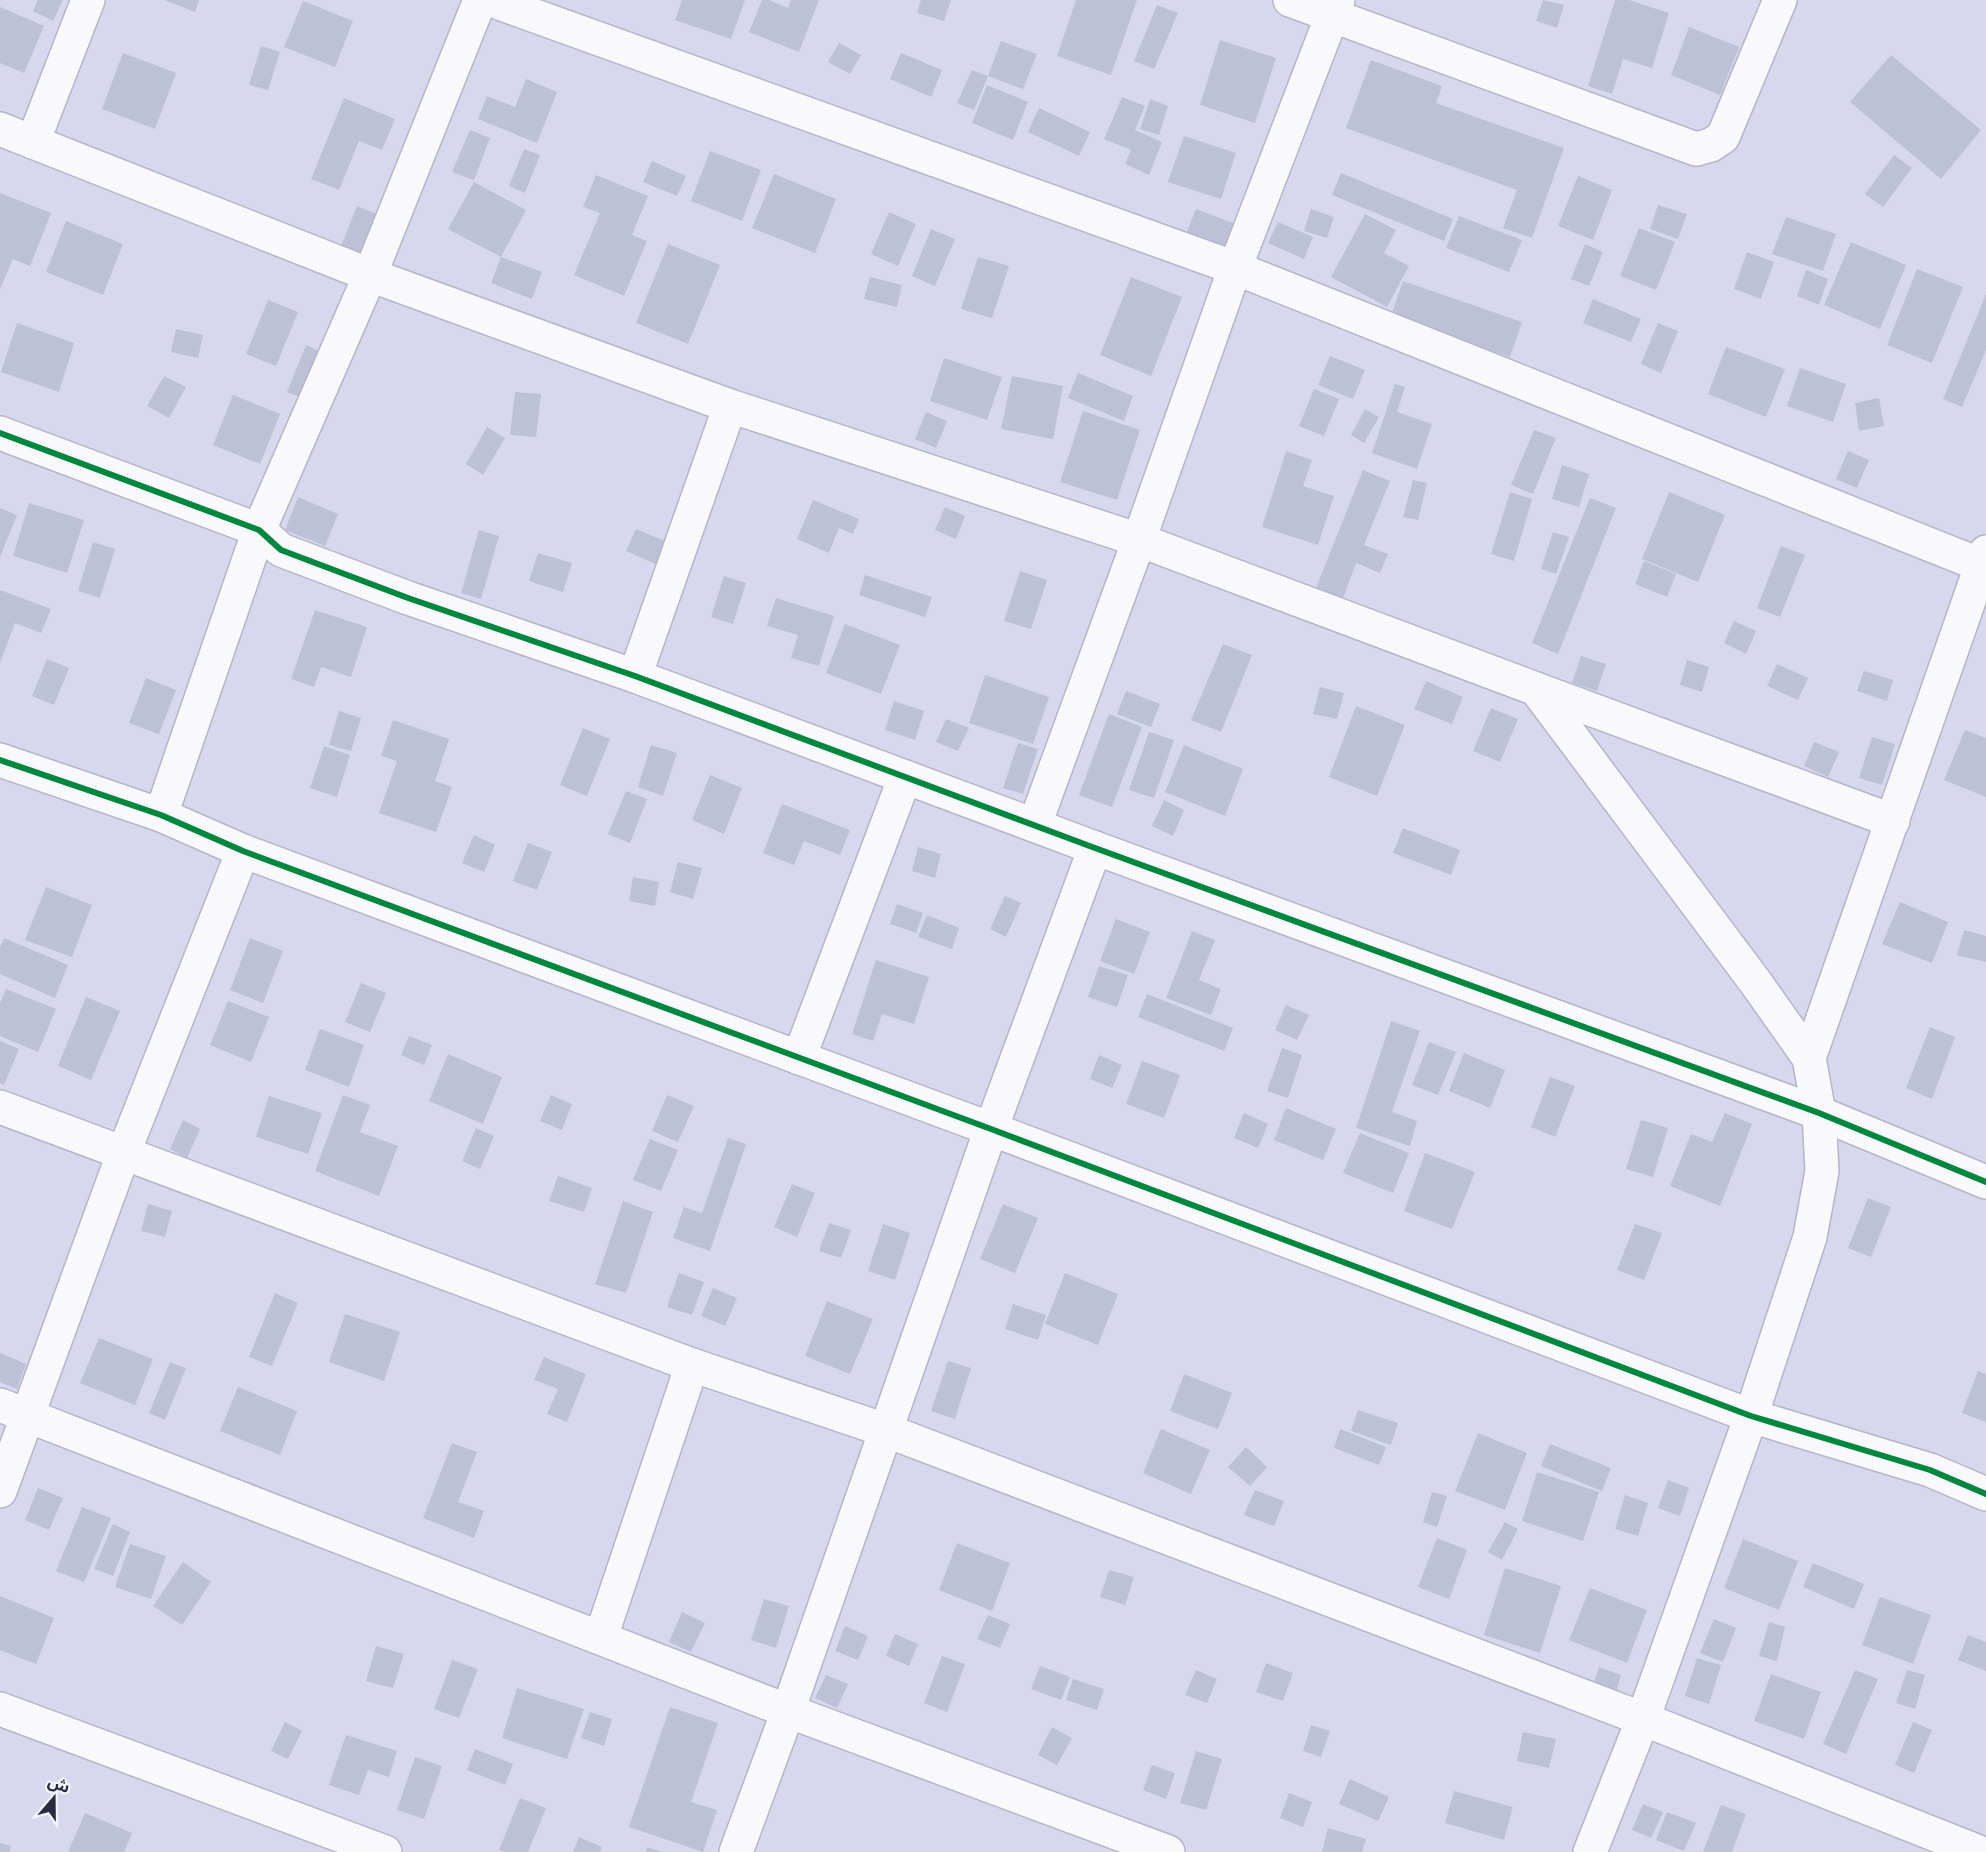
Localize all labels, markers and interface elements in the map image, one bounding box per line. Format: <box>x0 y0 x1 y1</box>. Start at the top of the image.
north arrow <box>24 1768 84 1828</box>
text: ش <box>45 1771 73 1797</box>

